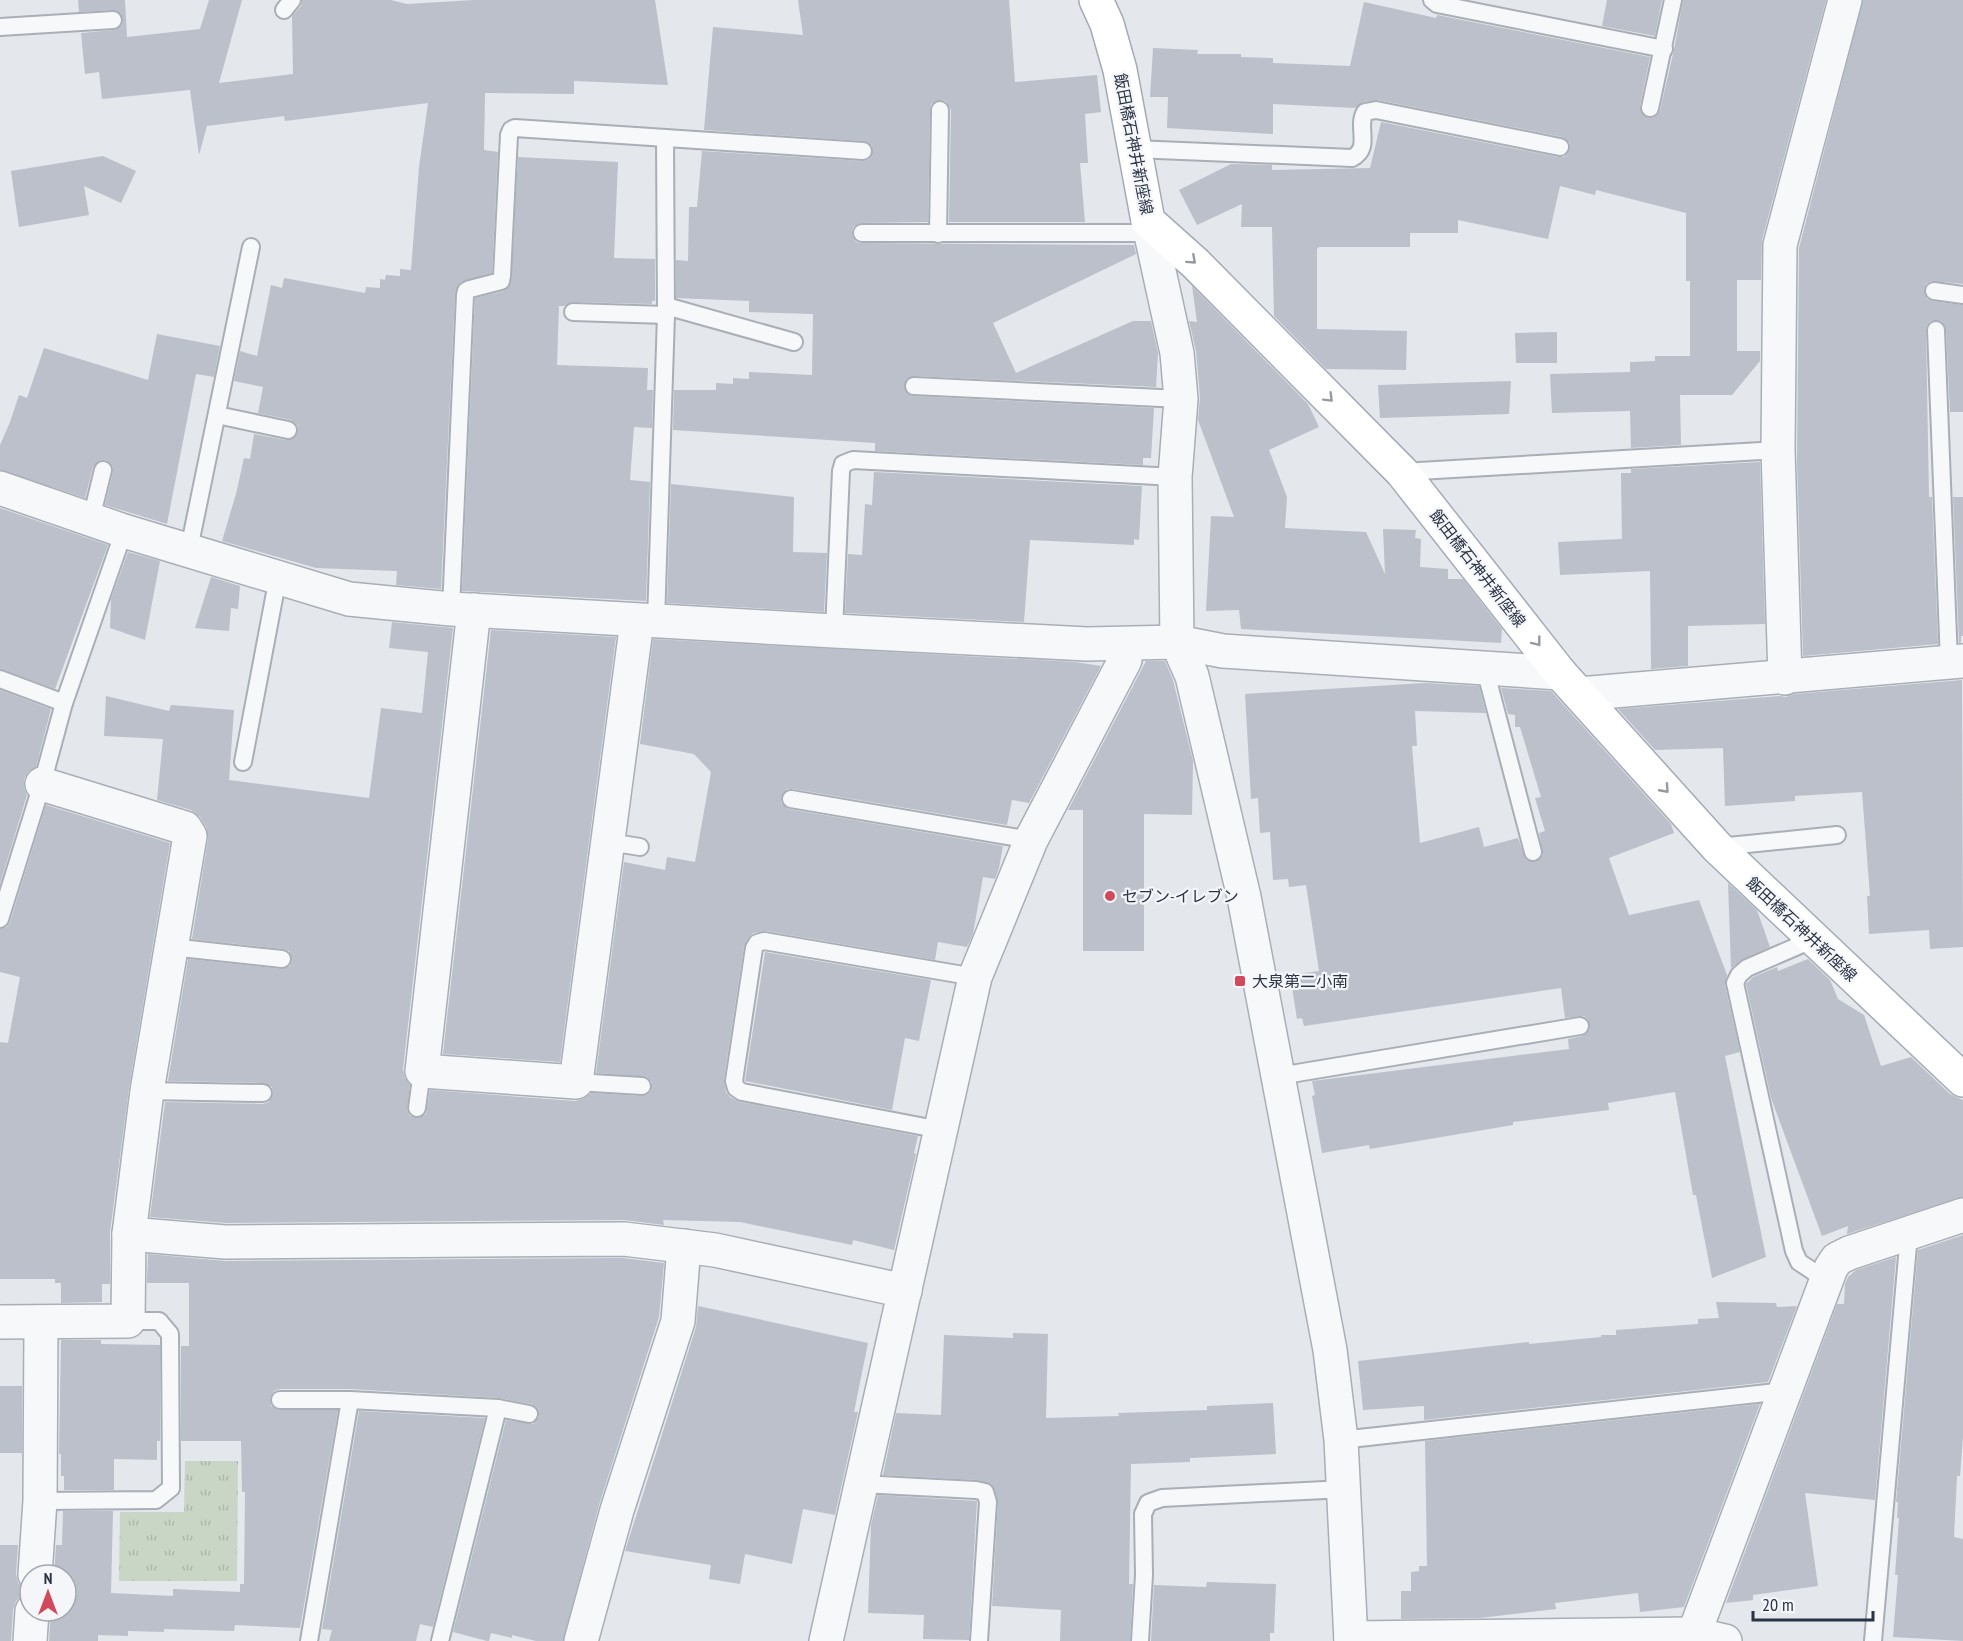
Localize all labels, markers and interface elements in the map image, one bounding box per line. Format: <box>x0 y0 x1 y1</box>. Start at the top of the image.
street label: 飯田橋石神井新座線 <box>1110 71 1158 217</box>
one-way arrow <box>1185 253 1195 264</box>
one-way arrow <box>1322 390 1333 401</box>
street label: 飯田橋石神井新座線 <box>1426 505 1530 631</box>
one-way arrow <box>1529 636 1540 647</box>
one-way arrow <box>1658 782 1669 793</box>
street label: 飯田橋石神井新座線 <box>1743 873 1861 985</box>
place label: セブン-イレブン <box>1122 886 1239 906</box>
marker: セブン-イレブン <box>1103 889 1117 903</box>
place label: 大泉第二小南 <box>1252 971 1348 991</box>
marker: 大泉第二小南 <box>1233 974 1247 988</box>
north arrow <box>18 1563 78 1623</box>
text: N <box>44 1568 52 1588</box>
scale bar <box>1753 1584 1873 1622</box>
text: 20 m <box>1762 1593 1794 1616</box>

